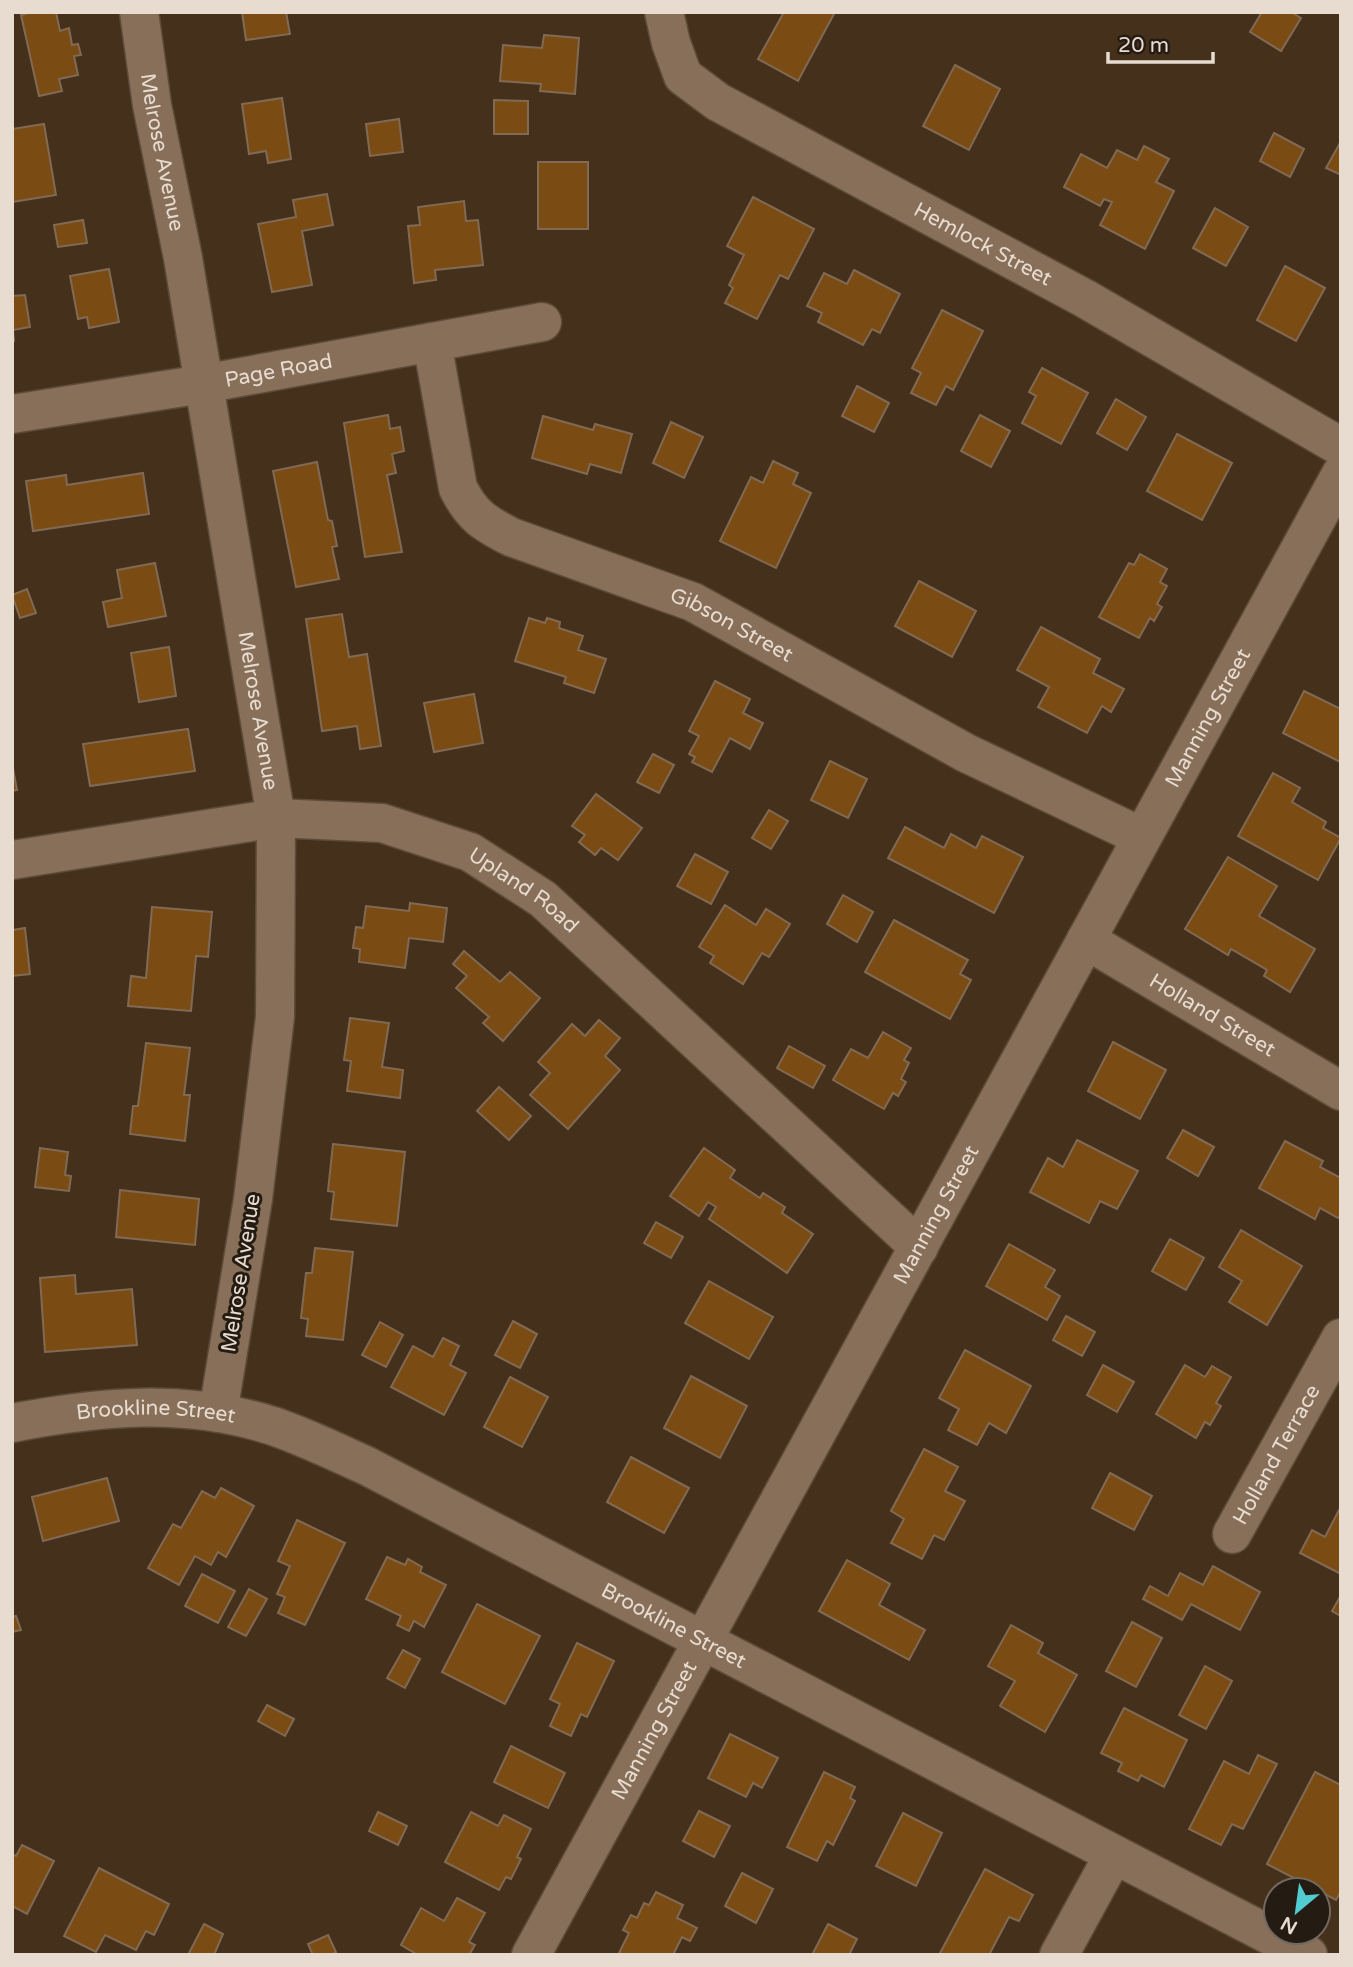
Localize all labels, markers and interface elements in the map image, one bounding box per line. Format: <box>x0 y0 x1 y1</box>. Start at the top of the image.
scale bar <box>1108 21 1213 65</box>
text: 20 m <box>1118 33 1169 58</box>
street label: Melrose Avenue <box>135 72 190 233</box>
street label: Hemlock Street <box>910 197 1056 291</box>
street label: Page Road <box>223 348 334 392</box>
street label: Gibson Street <box>667 582 797 667</box>
street label: Melrose Avenue <box>233 630 284 792</box>
street label: Manning Street <box>1160 644 1256 792</box>
street label: Upland Road <box>464 842 584 938</box>
street label: Holland Street <box>1145 968 1280 1062</box>
street label: Manning Street <box>888 1141 984 1288</box>
street label: Melrose Avenue <box>216 1192 266 1354</box>
street label: Holland Terrace <box>1227 1380 1325 1529</box>
street label: Brookline Street <box>75 1395 238 1428</box>
street label: Brookline Street <box>597 1577 751 1674</box>
street label: Manning Street <box>606 1657 702 1804</box>
north arrow <box>1262 1876 1332 1946</box>
text: N <box>1277 1912 1301 1938</box>

